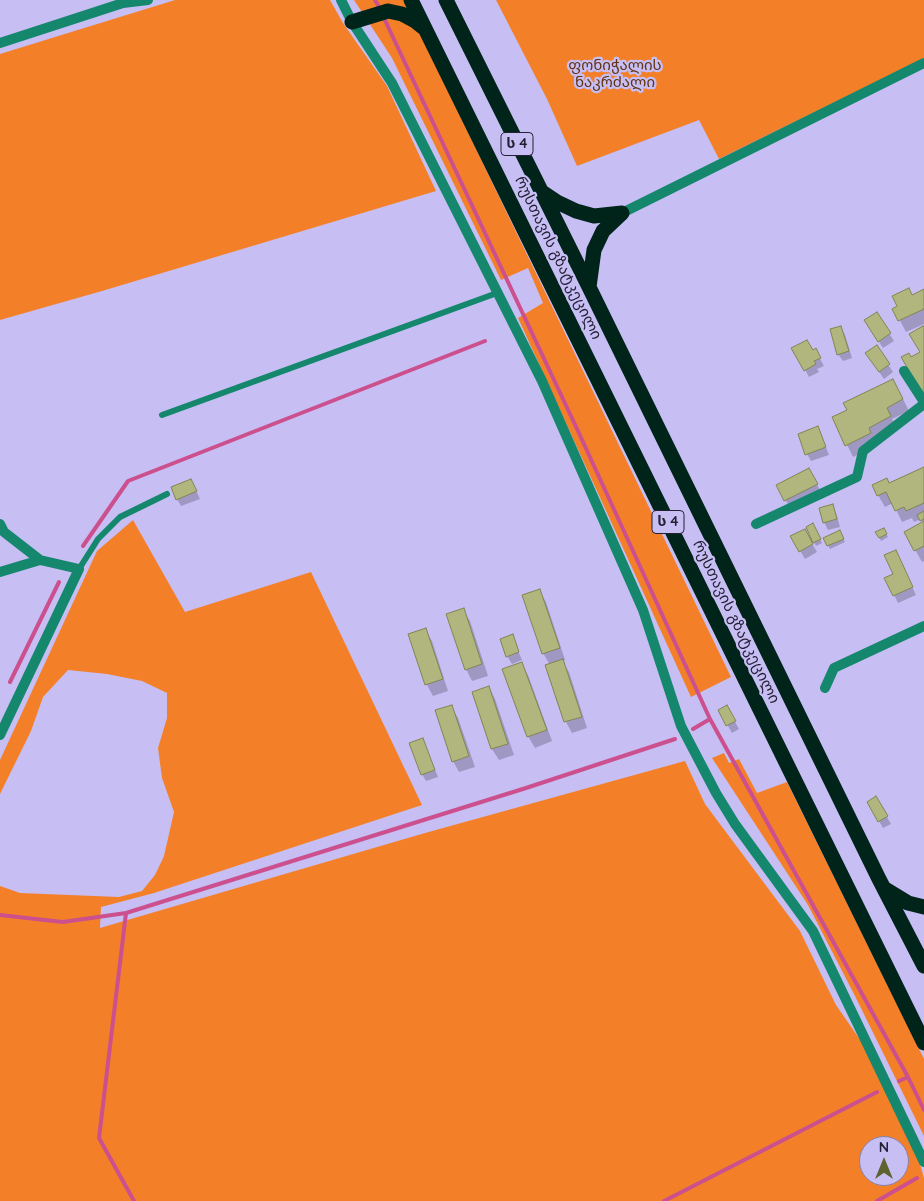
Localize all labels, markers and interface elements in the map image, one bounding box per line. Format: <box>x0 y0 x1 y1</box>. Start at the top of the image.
park label: ფონიჭალის ნაკრძალი <box>568 56 662 91</box>
road number: ს 4 <box>501 132 533 156</box>
street label: რუსთავის გზატკეცილი <box>511 173 605 343</box>
road number: ს 4 <box>652 511 684 534</box>
street label: რუსთავის გზატკეცილი <box>689 537 783 707</box>
north arrow <box>859 1136 909 1186</box>
text: N <box>879 1138 889 1156</box>

